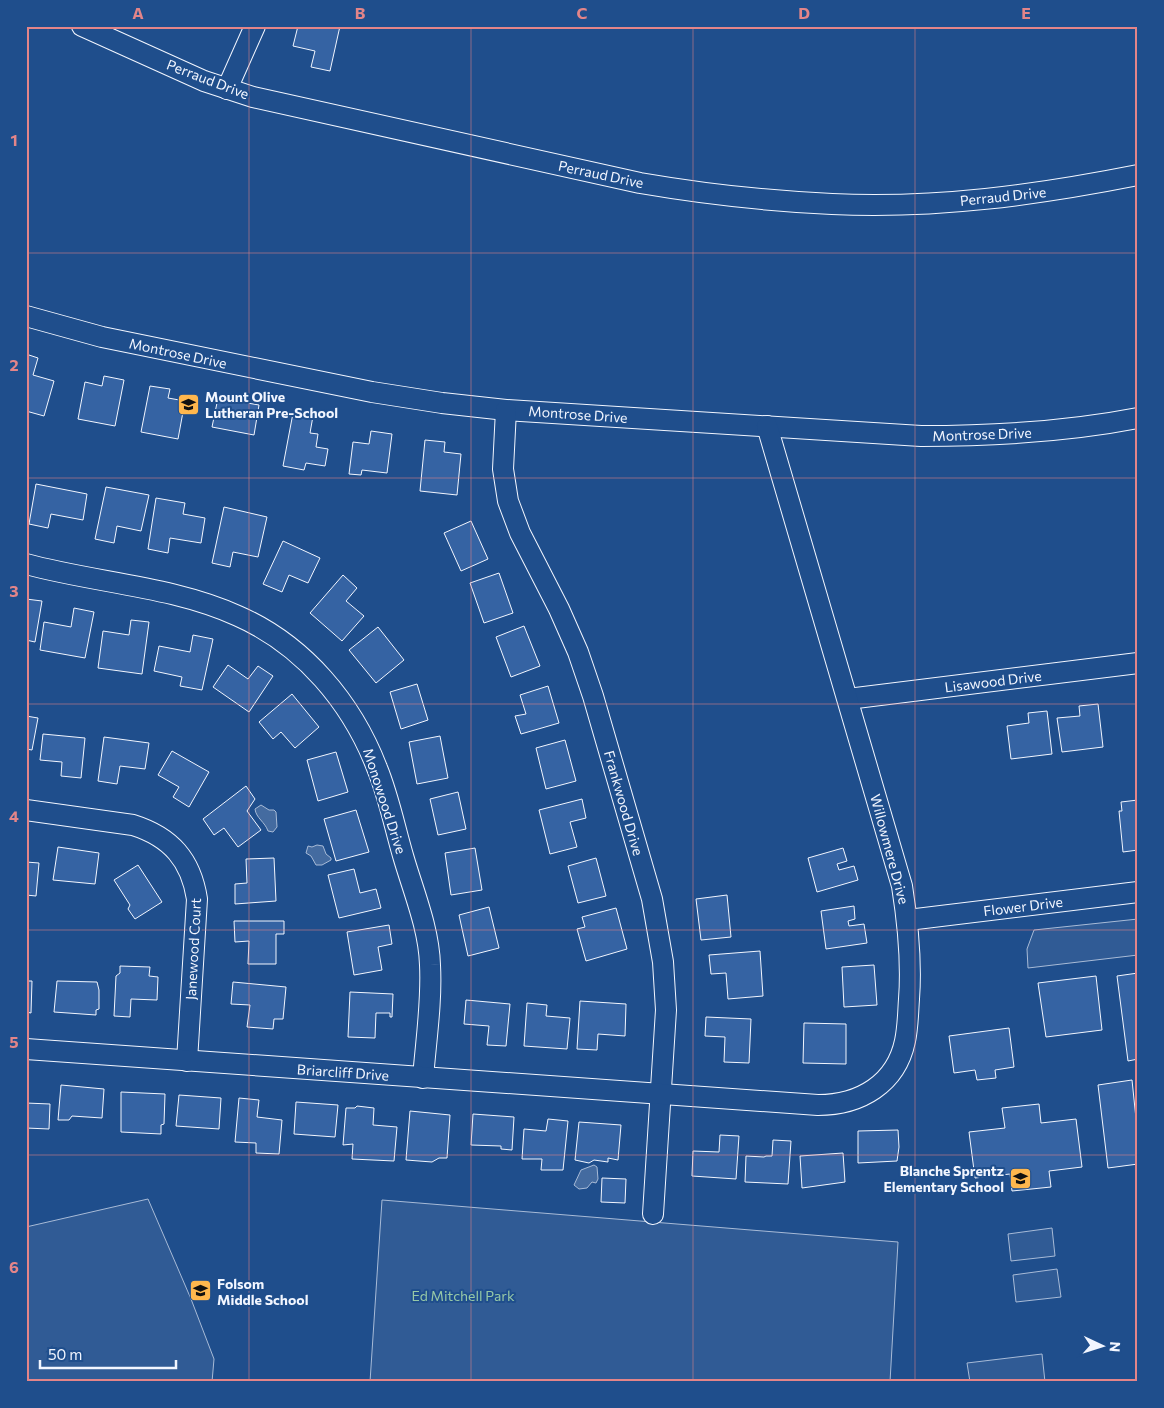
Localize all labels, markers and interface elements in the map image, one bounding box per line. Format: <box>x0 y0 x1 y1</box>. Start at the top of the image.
text: A <box>132 3 144 22</box>
text: B <box>355 3 366 22</box>
text: C <box>577 3 588 22</box>
text: D <box>798 3 810 22</box>
text: E <box>1021 3 1031 22</box>
street label: Perraud Drive <box>164 56 252 102</box>
text: 1 <box>10 130 18 149</box>
street label: Perraud Drive <box>557 157 645 191</box>
street label: Perraud Drive <box>959 183 1047 209</box>
street label: Montrose Drive <box>128 334 228 372</box>
text: 2 <box>9 355 19 374</box>
place label: Mount Olive Lutheran Pre-School <box>205 388 338 421</box>
school or university icon: Mount Olive Lutheran Pre-School <box>177 392 201 416</box>
street label: Montrose Drive <box>528 402 628 426</box>
street label: Montrose Drive <box>932 424 1032 444</box>
text: 3 <box>9 581 19 600</box>
street label: Lisawood Drive <box>944 667 1042 695</box>
street label: Monowood Drive <box>360 746 410 856</box>
street label: Frankwood Drive <box>601 749 647 857</box>
street label: Willowmere Drive <box>867 792 913 906</box>
text: 4 <box>9 806 19 825</box>
street label: Flower Drive <box>982 893 1064 919</box>
street label: Janewood Court <box>182 897 204 1000</box>
text: 5 <box>9 1032 19 1051</box>
street label: Briarcliff Drive <box>296 1060 390 1084</box>
place label: Blanche Sprentz Elementary School <box>884 1162 1004 1195</box>
school or university icon: Blanche Sprentz Elementary School <box>1008 1166 1032 1190</box>
text: 6 <box>9 1257 19 1276</box>
place label: Folsom Middle School <box>217 1275 308 1308</box>
school or university icon: Folsom Middle School <box>189 1279 213 1303</box>
park label: Ed Mitchell Park <box>411 1287 515 1304</box>
north arrow <box>1076 1320 1126 1370</box>
scale bar <box>40 1338 176 1370</box>
text: N <box>1107 1341 1124 1353</box>
text: 50 m <box>48 1345 82 1363</box>

